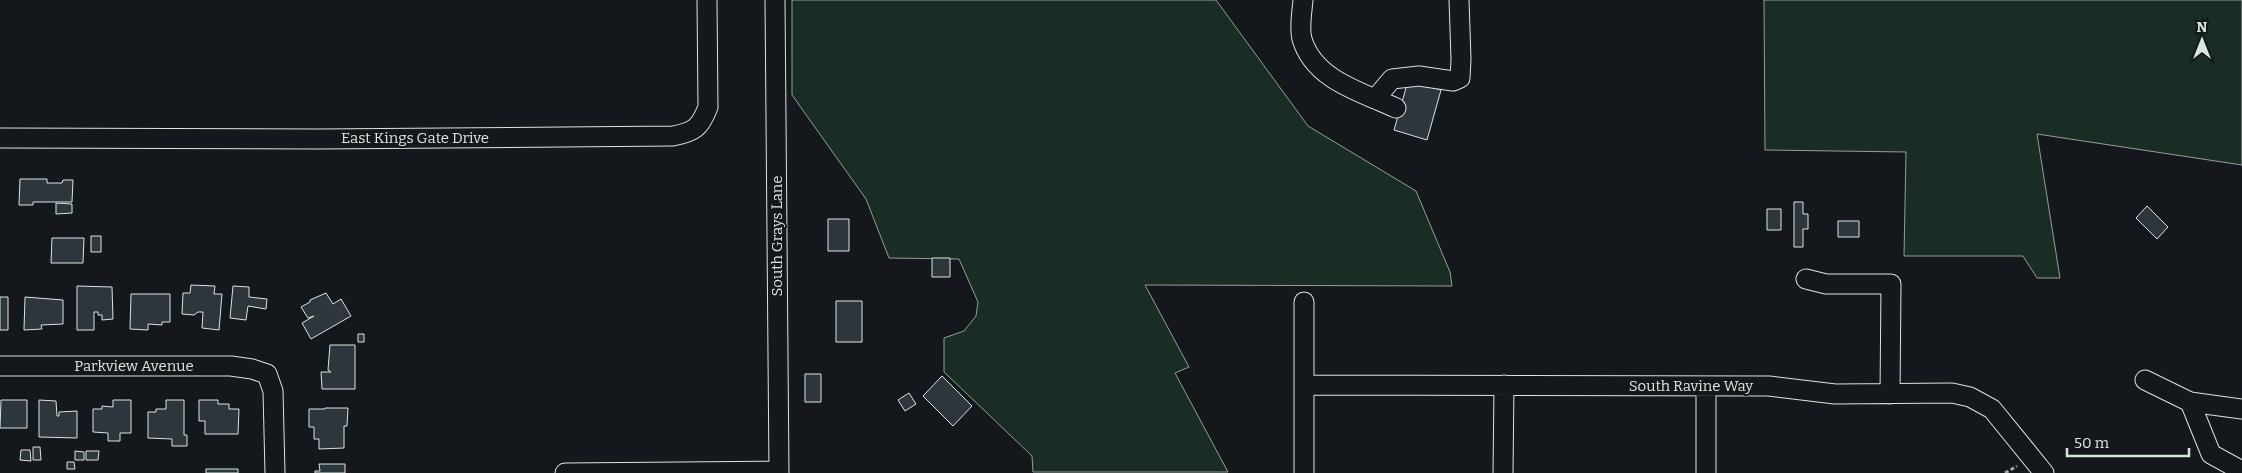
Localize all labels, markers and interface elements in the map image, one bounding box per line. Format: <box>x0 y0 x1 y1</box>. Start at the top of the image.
north arrow <box>2177 15 2227 65</box>
text: N <box>2197 19 2208 36</box>
street label: East Kings Gate Drive <box>341 129 489 147</box>
street label: South Grays Lane <box>768 175 786 297</box>
street label: Parkview Avenue <box>74 357 194 375</box>
street label: South Ravine Way <box>1629 377 1753 395</box>
scale bar <box>2067 426 2190 458</box>
text: 50 m <box>2074 434 2110 452</box>

